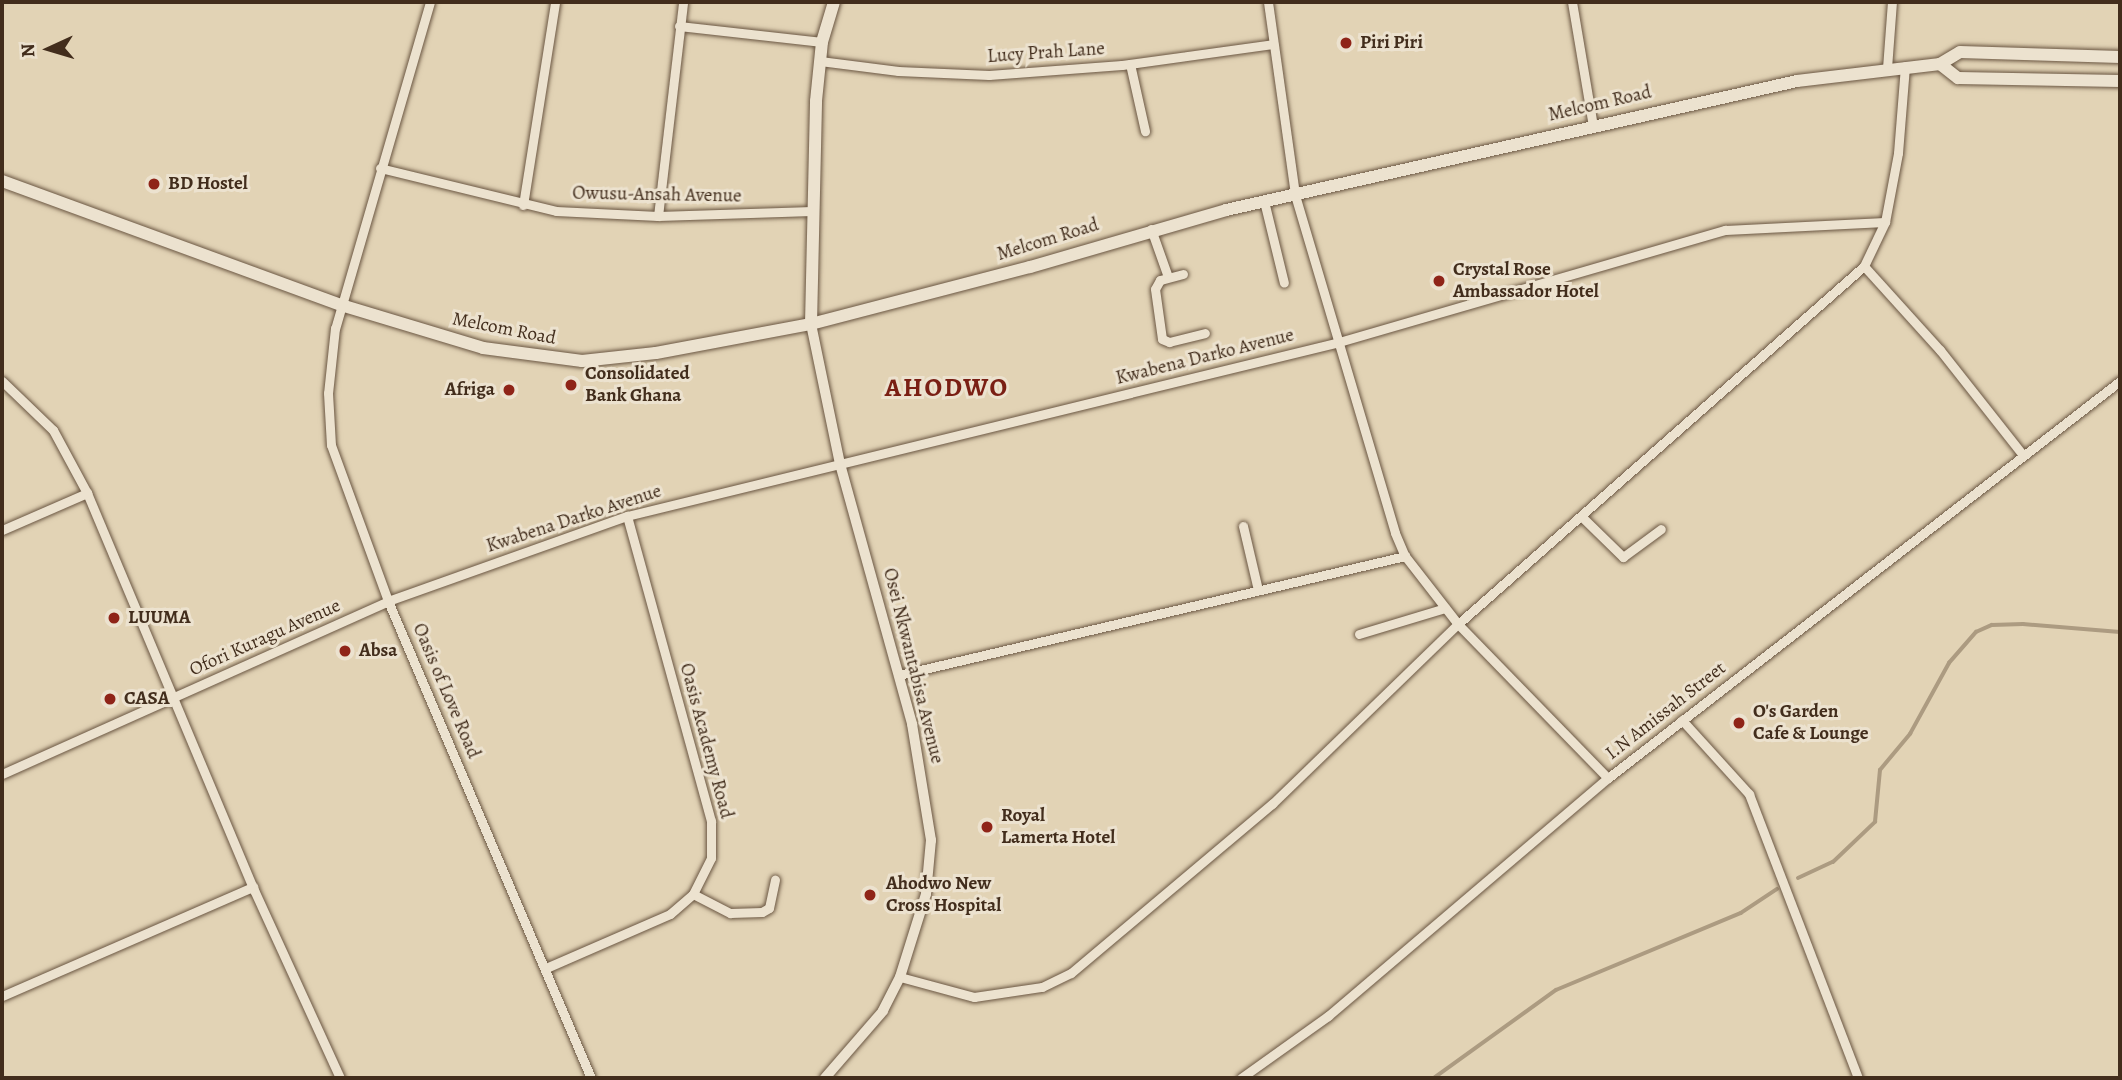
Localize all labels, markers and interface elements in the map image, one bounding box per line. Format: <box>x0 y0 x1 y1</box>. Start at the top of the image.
north arrow <box>14 14 84 84</box>
place label: Piri Piri <box>1360 32 1423 54</box>
marker: Piri Piri <box>1338 35 1354 51</box>
street label: Lucy Prah Lane <box>986 38 1106 68</box>
text: N <box>15 43 42 58</box>
street label: Melcom Road <box>1546 81 1654 127</box>
place label: BD Hostel <box>168 173 248 195</box>
marker: BD Hostel <box>146 176 162 192</box>
street label: Owusu-Ansah Avenue <box>572 182 742 208</box>
street label: Melcom Road <box>994 214 1102 266</box>
place label: Crystal Rose Ambassador Hotel <box>1453 259 1599 303</box>
marker: Crystal Rose Ambassador Hotel <box>1431 273 1447 289</box>
street label: Melcom Road <box>450 308 558 350</box>
street label: Kwabena Darko Avenue <box>1114 324 1296 390</box>
place label: Consolidated Bank Ghana <box>585 363 690 407</box>
district label: AHODWO <box>886 372 1008 404</box>
marker: Consolidated Bank Ghana <box>563 377 579 393</box>
place label: Afriga <box>445 379 495 401</box>
marker: Afriga <box>501 382 517 398</box>
street label: Kwabena Darko Avenue <box>484 480 664 558</box>
street label: Osei Nkwantabisa Avenue <box>878 566 948 766</box>
street label: Ofori Kuragu Avenue <box>186 594 344 682</box>
place label: LUUMA <box>128 607 191 629</box>
marker: LUUMA <box>106 610 122 626</box>
street label: Oasis of Love Road <box>407 620 485 762</box>
place label: Absa <box>359 640 397 662</box>
marker: Absa <box>337 643 353 659</box>
street label: I.N Amissah Street <box>1601 657 1731 765</box>
street label: Oasis Academy Road <box>674 661 738 821</box>
place label: CASA <box>124 688 170 710</box>
marker: CASA <box>102 691 118 707</box>
place label: O's Garden Cafe & Lounge <box>1753 701 1869 745</box>
marker: O's Garden Cafe & Lounge <box>1731 715 1747 731</box>
place label: Royal Lamerta Hotel <box>1001 805 1115 849</box>
marker: Royal Lamerta Hotel <box>979 819 995 835</box>
place label: Ahodwo New Cross Hospital <box>886 873 1001 917</box>
marker: Ahodwo New Cross Hospital <box>860 885 880 905</box>

